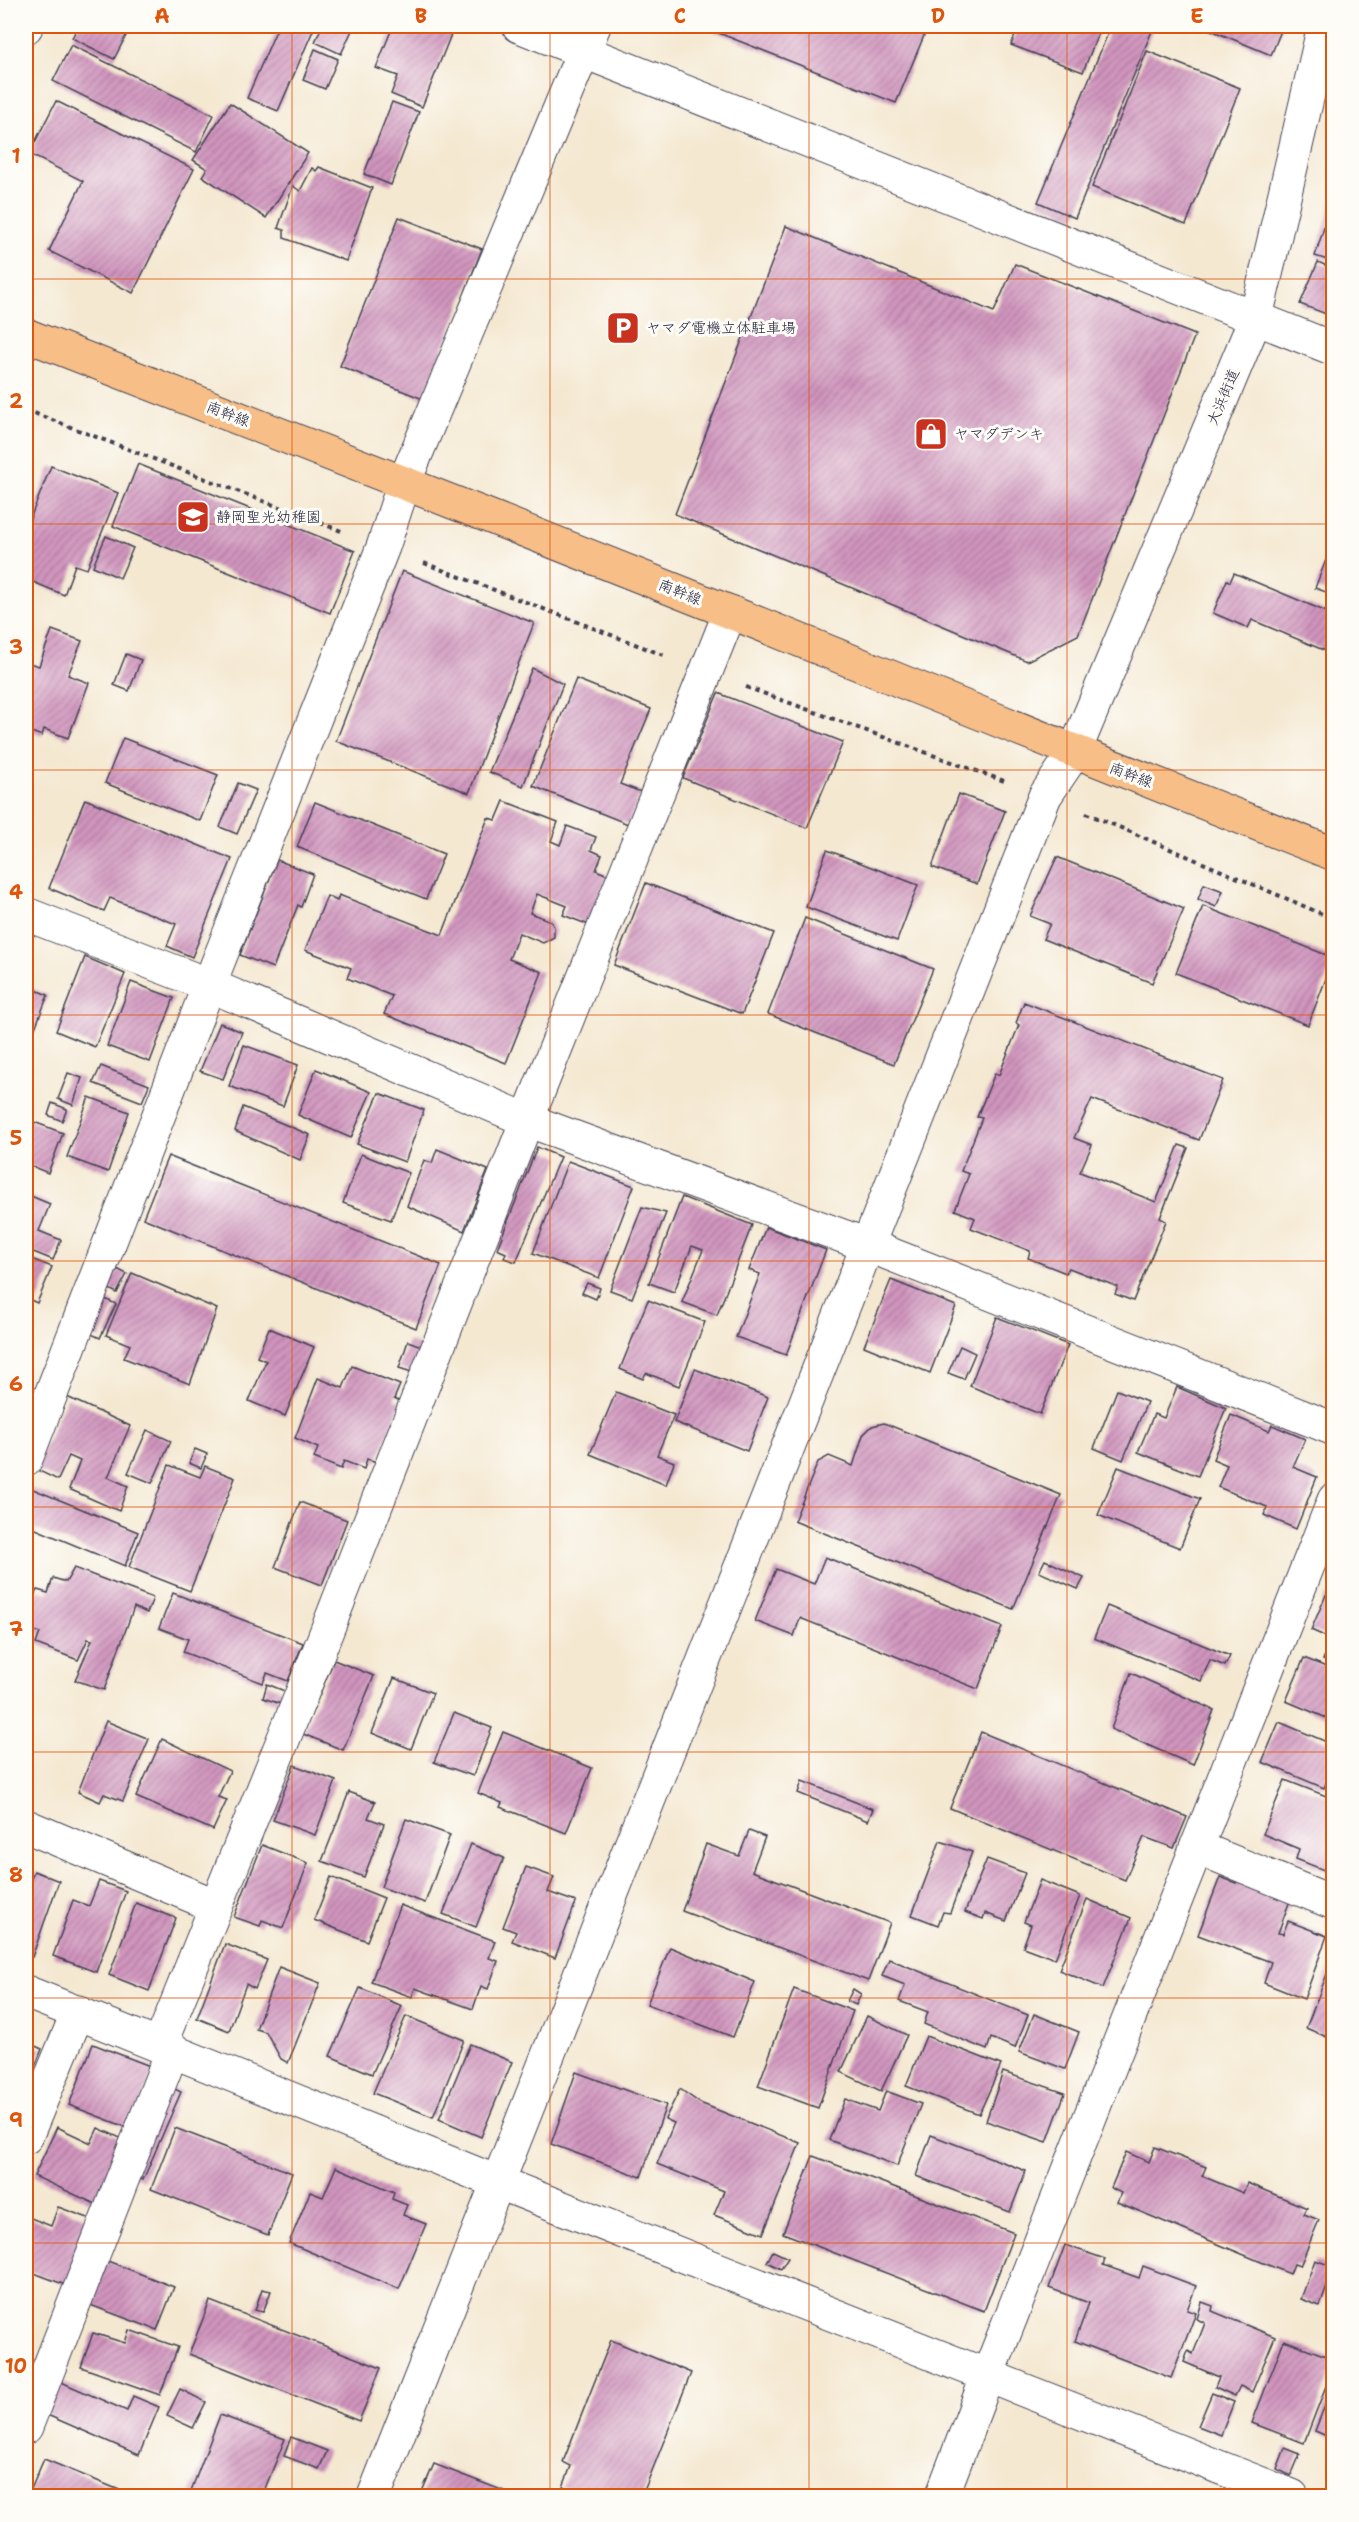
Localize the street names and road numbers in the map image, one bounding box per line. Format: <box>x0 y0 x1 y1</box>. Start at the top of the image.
street label: 大浜街道 <box>1202 365 1244 429</box>
street label: 南幹線 <box>203 397 253 431</box>
street label: 南幹線 <box>655 574 705 610</box>
street label: 南幹線 <box>1106 758 1156 792</box>

